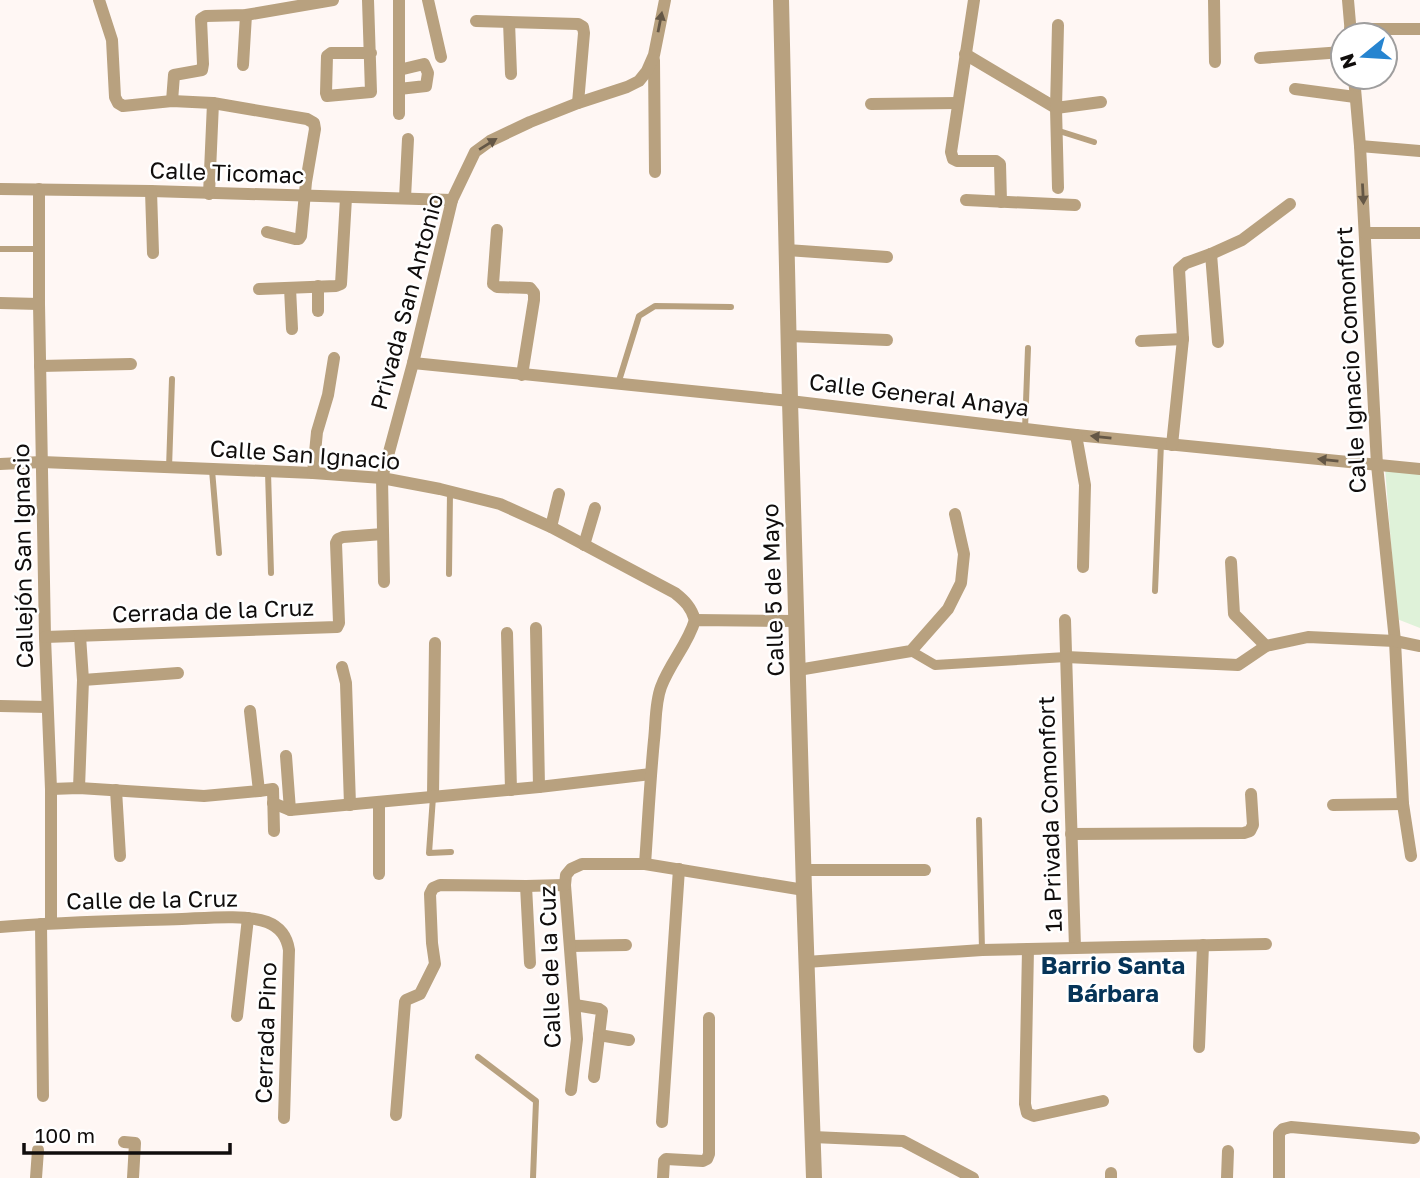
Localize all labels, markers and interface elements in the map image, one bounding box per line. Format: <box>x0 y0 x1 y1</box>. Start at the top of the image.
one-way arrow <box>655 11 666 33</box>
north arrow <box>1329 21 1399 91</box>
text: N <box>1334 51 1361 72</box>
one-way arrow <box>478 137 497 150</box>
street label: Calle Ticomac <box>149 155 305 189</box>
one-way arrow <box>1357 183 1368 205</box>
street label: Privada San Antonio <box>364 191 448 413</box>
street label: Calle Ignacio Comonfort <box>1329 226 1371 494</box>
street label: Calle General Anaya <box>808 367 1031 421</box>
one-way arrow <box>1090 431 1112 442</box>
street label: Calle San Ignacio <box>209 433 401 475</box>
street label: Callejón San Ignacio <box>6 443 38 669</box>
one-way arrow <box>1316 454 1338 465</box>
street label: Calle 5 de Mayo <box>755 503 789 677</box>
street label: Cerrada de la Cruz <box>111 592 314 628</box>
street label: 1ª Privada Comonfort <box>1031 695 1067 933</box>
street label: Calle de la Cruz <box>66 884 238 914</box>
street label: Calle de la Cuz <box>532 885 566 1049</box>
district label: Barrio Santa Bárbara <box>1041 950 1185 1007</box>
street label: Cerrada Pino <box>249 962 281 1104</box>
scale bar <box>24 1112 231 1156</box>
text: 100 m <box>35 1122 95 1148</box>

